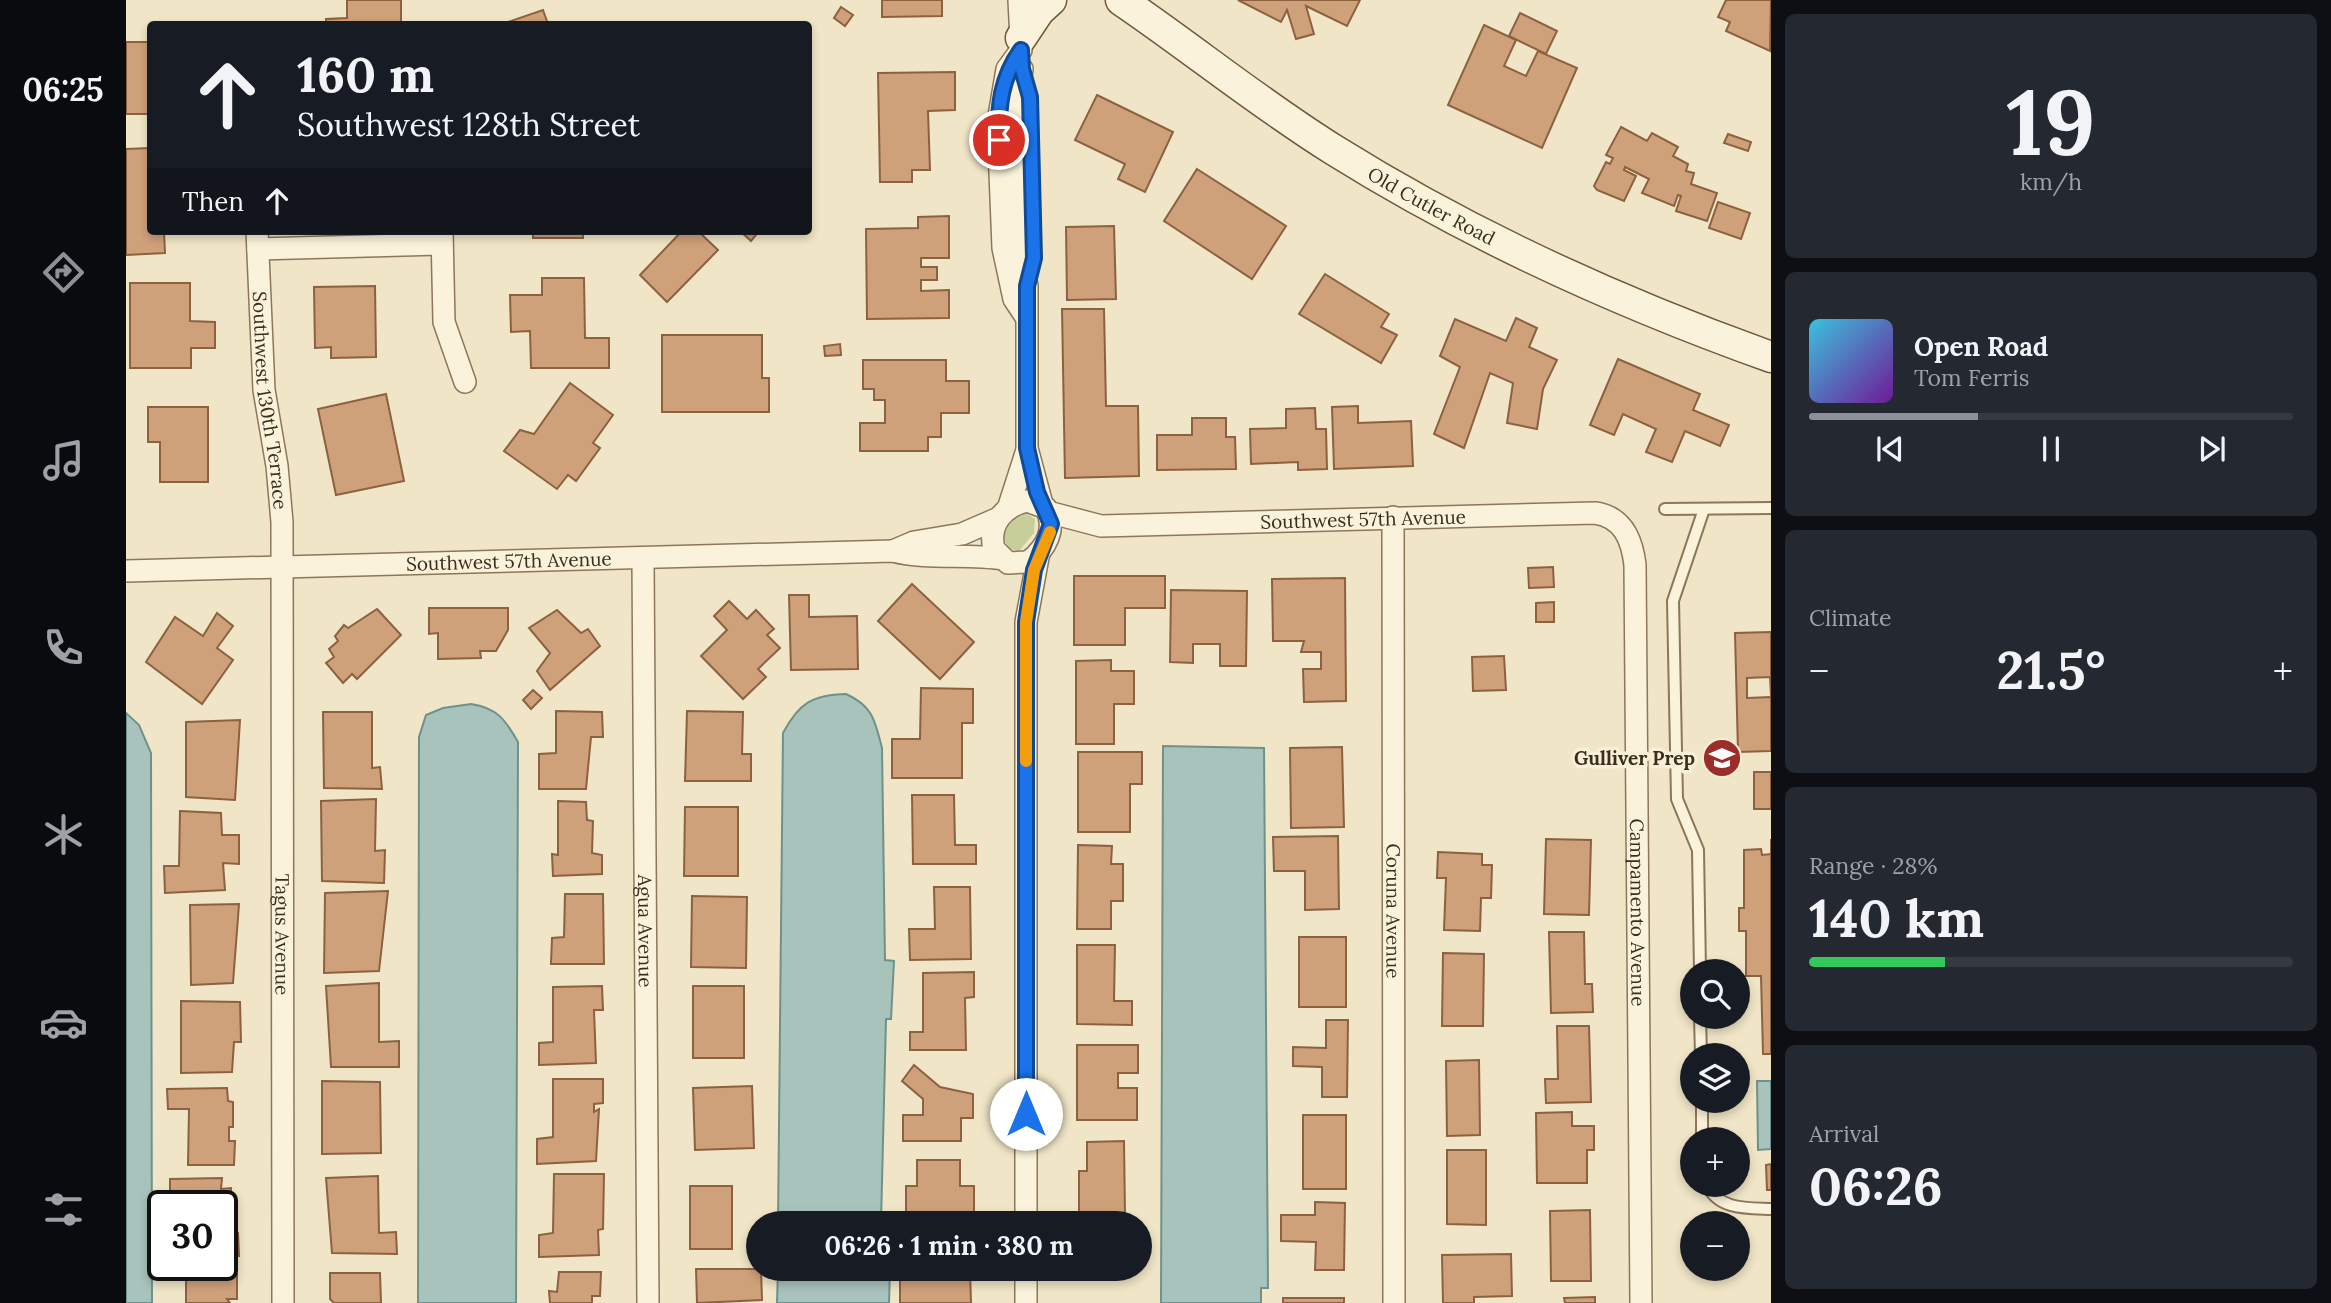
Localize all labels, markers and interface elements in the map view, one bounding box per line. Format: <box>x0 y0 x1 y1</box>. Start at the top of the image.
text: 160 m <box>297 43 434 105</box>
icon: ahead <box>182 49 273 140</box>
text: 19 <box>2006 63 2096 180</box>
text: 06:25 <box>22 69 104 110</box>
text: Southwest 128th Street <box>297 104 640 145</box>
pin <box>969 110 1029 170</box>
icon: arrive <box>980 121 1018 159</box>
street label: Old Cutler Road <box>1364 161 1499 250</box>
text: km/h <box>2020 167 2082 196</box>
icon: ahead <box>258 182 296 220</box>
text: Then <box>182 185 244 218</box>
icon: directions <box>39 248 88 297</box>
street label: Southwest 130th Terrace <box>248 291 293 510</box>
text: Open Road <box>1914 330 2048 363</box>
text: Tom Ferris <box>1914 363 2029 392</box>
icon: previous <box>1871 430 1909 468</box>
icon: pause <box>2032 430 2070 468</box>
icon: next <box>2193 430 2231 468</box>
icon: music <box>39 436 88 485</box>
street label: Southwest 57th Avenue <box>1260 504 1466 534</box>
street label: Southwest 57th Avenue <box>406 546 612 576</box>
text: Climate <box>1809 603 1891 632</box>
icon: phone <box>39 623 88 672</box>
text: 21.5° <box>1997 637 2105 703</box>
text: − <box>1809 647 1829 695</box>
text: + <box>2273 647 2293 695</box>
school or university icon: Gulliver Prep <box>1701 737 1743 779</box>
place label: Gulliver Prep <box>1574 746 1695 770</box>
icon: climate <box>39 810 88 859</box>
street label: Campamento Avenue <box>1625 818 1651 1007</box>
street label: Coruna Avenue <box>1381 844 1406 978</box>
text: Range · 28% <box>1809 851 1937 880</box>
street label: Agua Avenue <box>633 873 658 988</box>
street label: Tagus Avenue <box>270 874 295 995</box>
text: 140 km <box>1809 885 1984 951</box>
map controls <box>1680 959 1750 1281</box>
button: search <box>1680 959 1750 1029</box>
icon: car <box>39 998 88 1047</box>
button: layers <box>1680 1043 1750 1113</box>
position arrow <box>989 1077 1063 1151</box>
text: Arrival <box>1809 1119 1879 1148</box>
button: + <box>1680 1127 1750 1197</box>
text: 06:26 <box>1809 1153 1943 1219</box>
icon: filters <box>39 1185 88 1234</box>
speed limit sign: 30 <box>147 1190 238 1281</box>
button: − <box>1680 1211 1750 1281</box>
text: 06:26 · 1 min · 380 m <box>824 1229 1074 1262</box>

